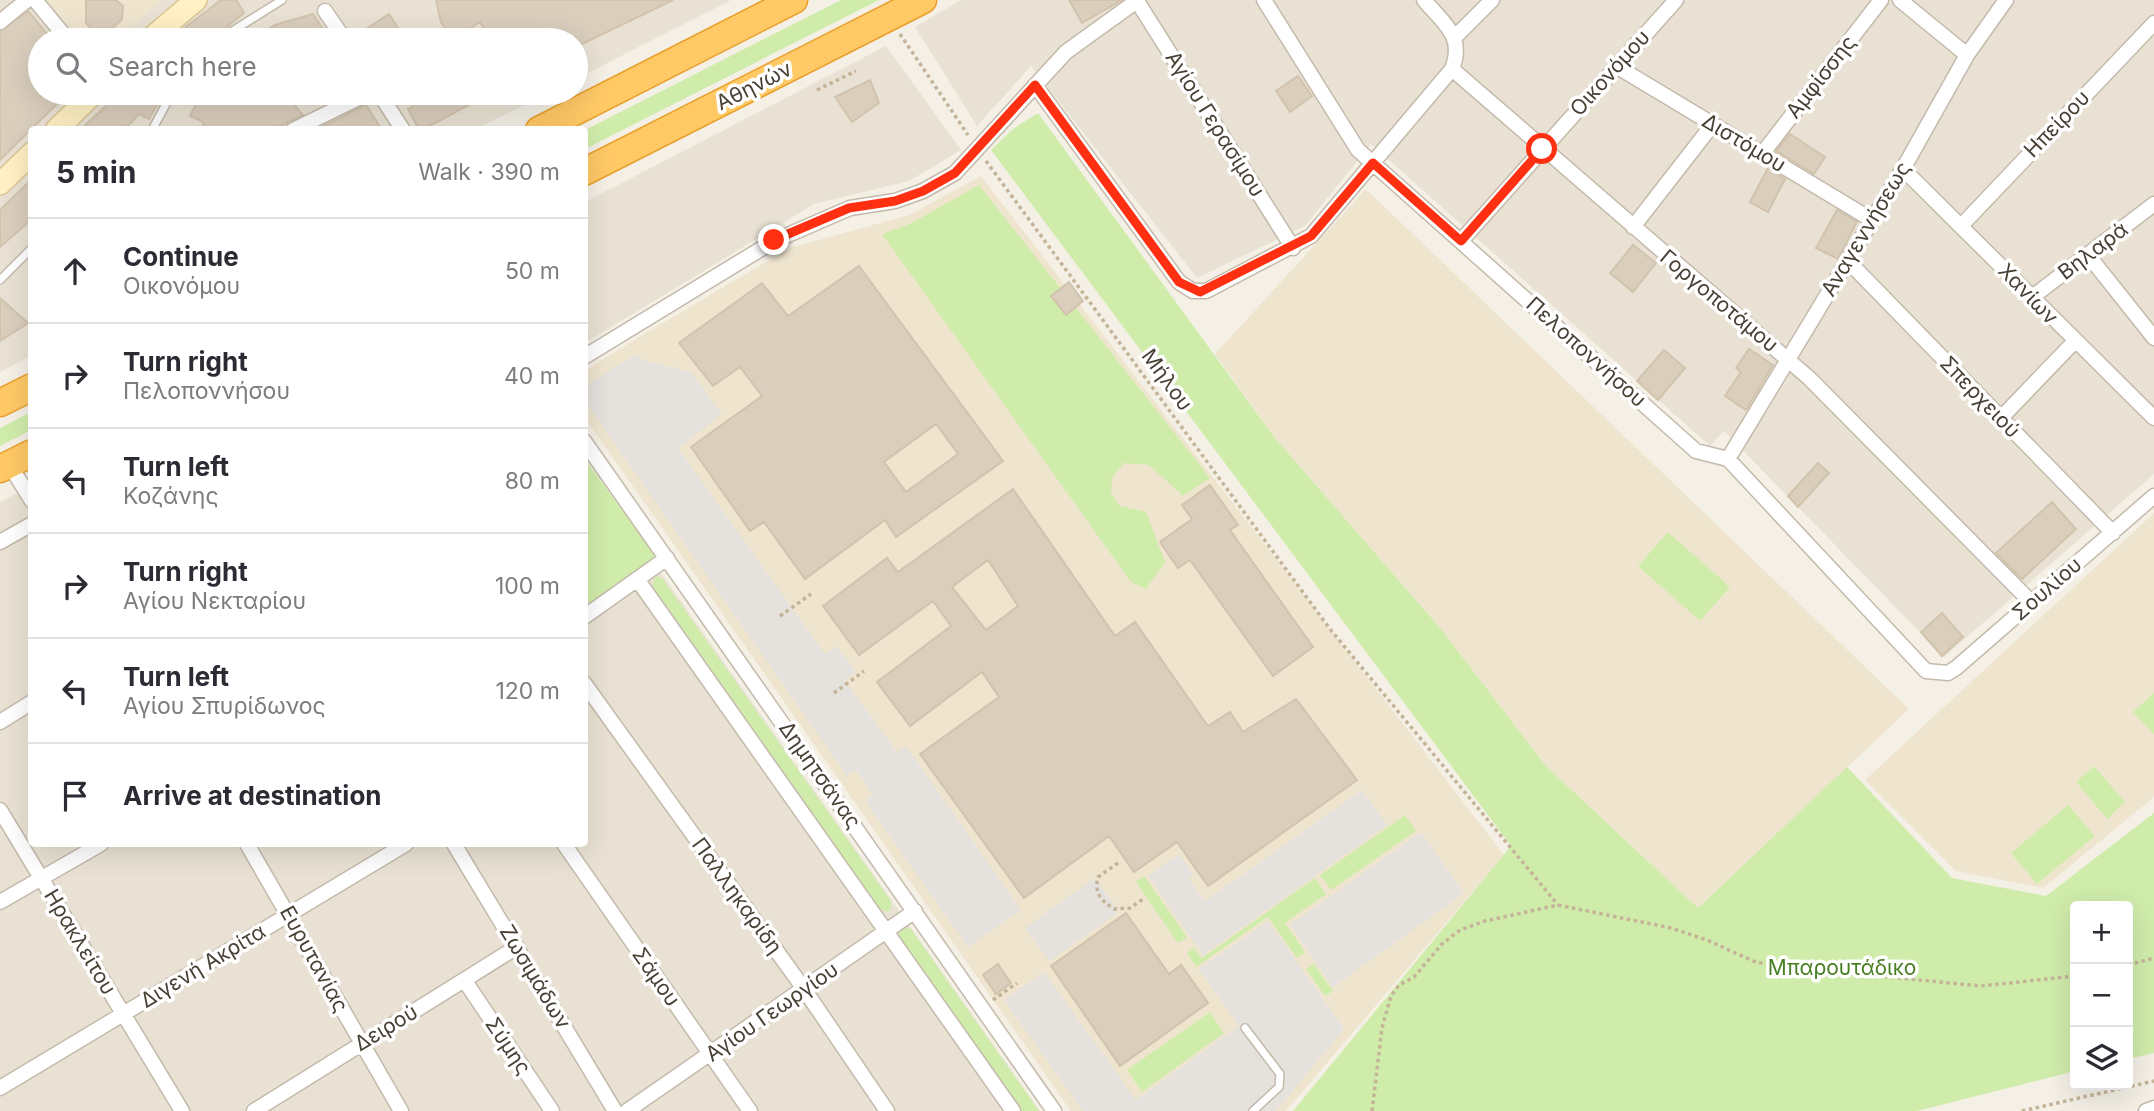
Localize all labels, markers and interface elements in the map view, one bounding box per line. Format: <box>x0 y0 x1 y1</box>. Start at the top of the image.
street label: Οικονόμου <box>1565 25 1655 121</box>
search box <box>28 28 588 105</box>
street label: Αμφίσσης <box>1781 30 1861 123</box>
street label: Αγίου Γερασίμου <box>1161 46 1270 201</box>
icon: search <box>52 48 90 86</box>
text: Search here <box>108 51 257 82</box>
street label: Αθηνών <box>712 56 796 115</box>
street label: Ηπείρου <box>2019 85 2095 162</box>
street label: Διστόμου <box>1698 108 1790 177</box>
route start <box>1526 133 1557 164</box>
text: 5 min <box>56 154 136 190</box>
street label: Αναγεννήσεως <box>1816 157 1916 300</box>
text: Walk · 390 m <box>418 158 560 186</box>
street label: Βηλαρά <box>2053 216 2132 285</box>
route end <box>758 224 789 255</box>
text: Continue <box>123 241 239 272</box>
street label: Γοργοποτάμου <box>1655 244 1783 357</box>
icon: ahead <box>56 252 94 290</box>
text: 50 m <box>505 257 560 285</box>
street label: Χανίων <box>1993 258 2063 329</box>
text: Οικονόμου <box>123 272 240 300</box>
street label: Πελοποννήσου <box>1521 291 1651 412</box>
street label: Μήλου <box>1137 344 1198 415</box>
text: Turn right <box>123 346 248 377</box>
street label: Σπερχειού <box>1935 351 2025 443</box>
icon: right <box>56 357 94 395</box>
text: 40 m <box>504 362 560 390</box>
text: Πελοποννήσου <box>123 377 290 405</box>
text: Turn left <box>123 451 229 482</box>
icon: left <box>56 462 94 500</box>
text: 80 m <box>505 467 560 495</box>
text: Κοζάνης <box>123 482 219 510</box>
street label: Σουλίου <box>2007 552 2086 625</box>
text: Turn right <box>123 556 248 587</box>
icon: right <box>56 567 94 605</box>
text: 100 m <box>495 572 560 600</box>
text: Αγίου Νεκταρίου <box>123 587 306 615</box>
text: Turn left <box>123 661 229 692</box>
icon: left <box>56 672 94 710</box>
text: 120 m <box>495 677 560 705</box>
text: Αγίου Σπυρίδωνος <box>123 692 326 720</box>
street label: Δημητσάνας <box>774 716 867 833</box>
icon: arrive <box>56 777 94 815</box>
text: Arrive at destination <box>123 780 382 811</box>
street label: Παλληκαρίδη <box>687 833 788 959</box>
street label: Ηρακλείτου <box>39 885 122 999</box>
street label: Ευρυτανίας <box>275 901 354 1016</box>
map controls <box>2070 901 2133 1090</box>
button: + <box>2070 901 2133 964</box>
street label: Διγενή Ακρίτα <box>136 918 270 1013</box>
street label: Ζωσιμάδων <box>495 920 576 1033</box>
street label: Σάμου <box>627 943 686 1011</box>
park label: Μπαρουτάδικο <box>1768 955 1916 980</box>
street label: Αγίου Γεωργίου <box>701 957 843 1067</box>
button: − <box>2070 964 2133 1027</box>
street label: Δειρού <box>350 999 422 1056</box>
street label: Σύμης <box>480 1012 537 1079</box>
button: layers <box>2070 1027 2133 1090</box>

